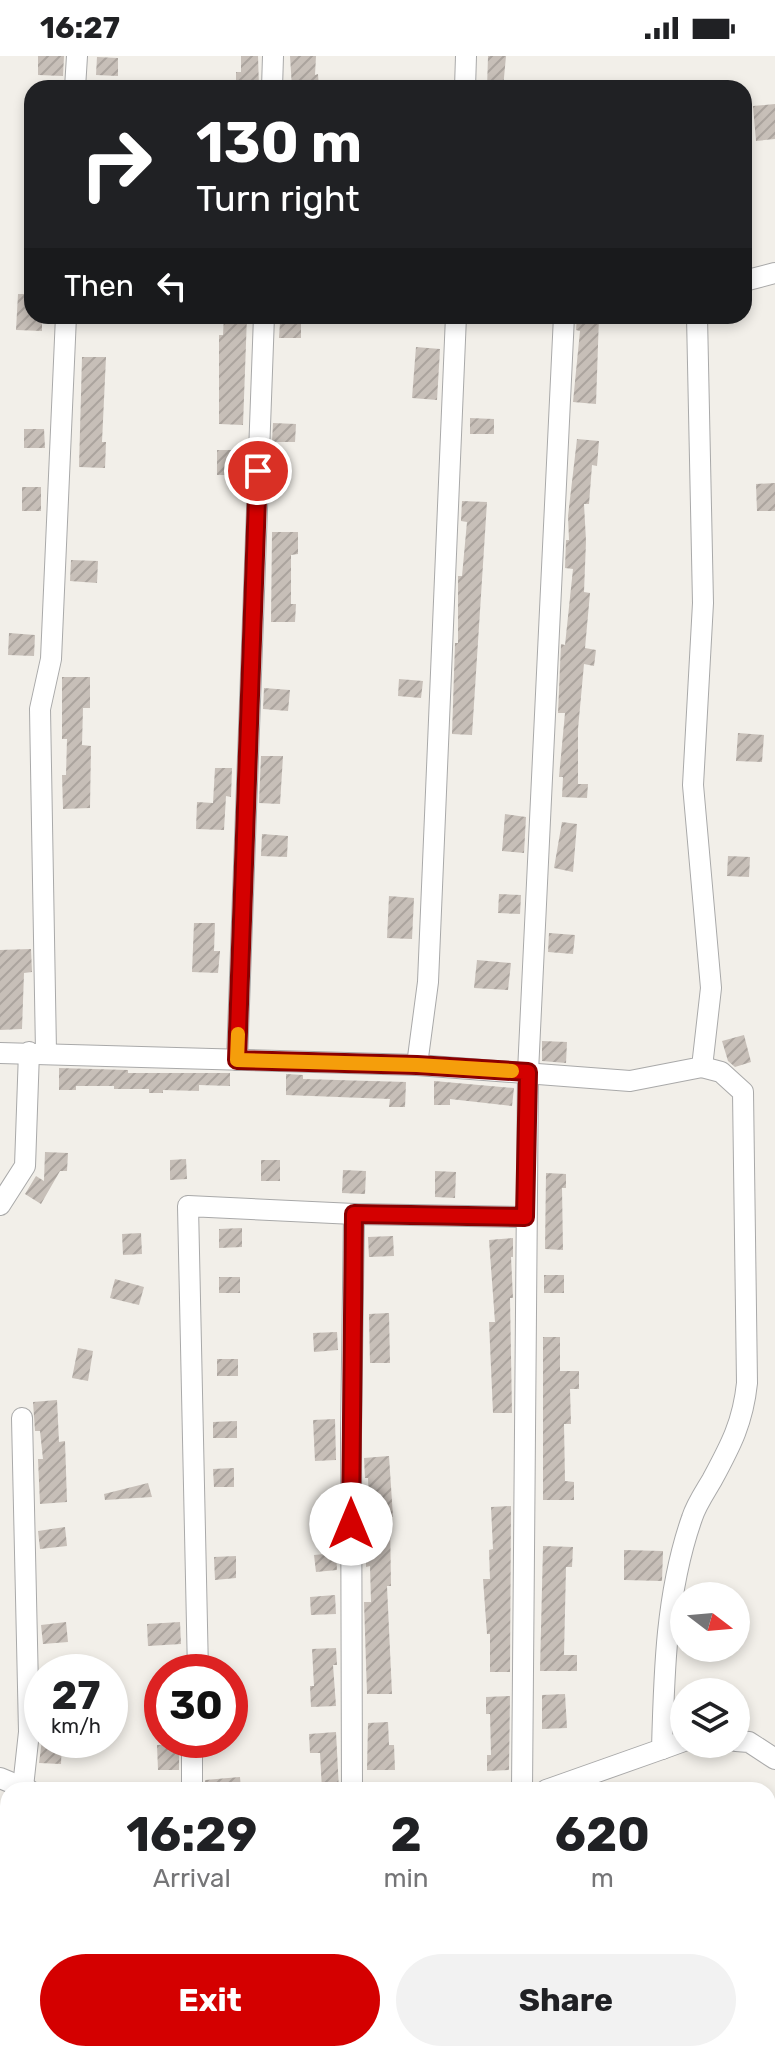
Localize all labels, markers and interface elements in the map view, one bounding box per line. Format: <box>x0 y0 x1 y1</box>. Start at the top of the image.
text: 16:27 <box>40 10 120 46</box>
text: 130 m <box>196 110 362 176</box>
icon: right <box>64 112 168 216</box>
text: Turn right <box>196 177 360 220</box>
icon: left <box>150 264 194 308</box>
text: Then <box>64 268 134 304</box>
pin <box>224 437 292 505</box>
icon: arrive <box>236 449 280 493</box>
position arrow <box>309 1482 393 1566</box>
north arrow <box>670 1582 750 1662</box>
map controls <box>670 1582 750 1758</box>
speed limit sign: 30 <box>144 1654 248 1758</box>
text: 27 <box>52 1672 100 1719</box>
button: layers <box>670 1678 750 1758</box>
text: km/h <box>51 1714 101 1738</box>
text: 16:29 <box>126 1806 257 1863</box>
text: 2 <box>390 1806 422 1863</box>
text: 620 <box>555 1806 650 1863</box>
text: Arrival <box>153 1863 231 1894</box>
text: min <box>383 1863 429 1894</box>
text: m <box>591 1863 614 1894</box>
button: Exit <box>40 1954 380 2046</box>
button: Share <box>396 1954 736 2046</box>

